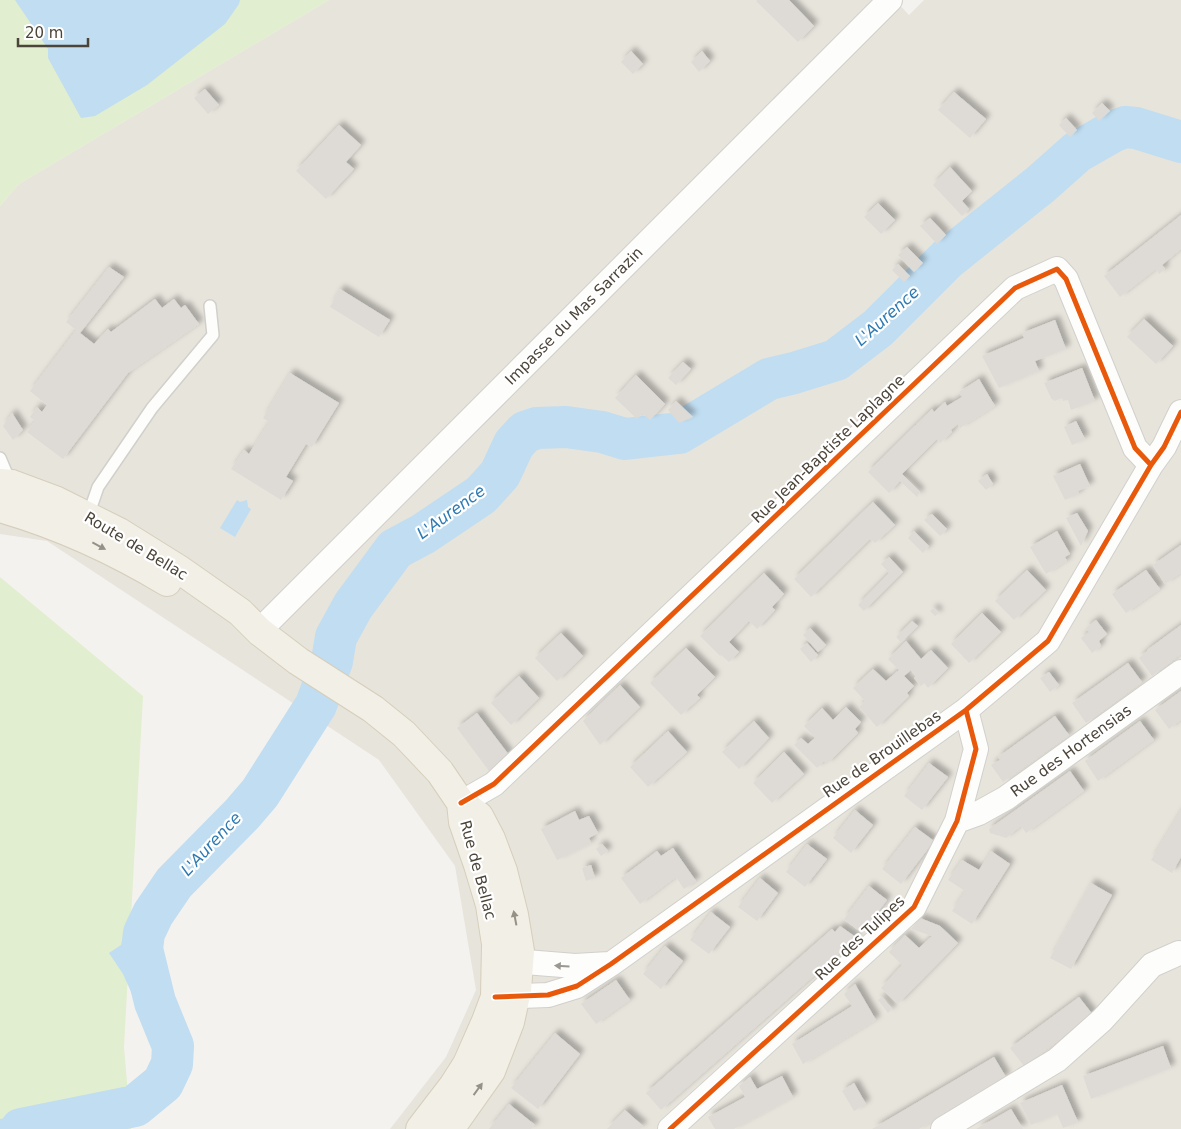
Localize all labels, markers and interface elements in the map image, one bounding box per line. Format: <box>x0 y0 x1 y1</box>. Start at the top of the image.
scale bar <box>18 15 88 47</box>
text: 20 m <box>25 24 63 42</box>
street label: Impasse du Mas Sarrazin <box>501 243 647 389</box>
water label: L'Aurence <box>851 282 923 350</box>
street label: Rue Jean-Baptiste Laplagne <box>748 371 908 527</box>
water label: L'Aurence <box>413 481 489 543</box>
street label: Route de Bellac <box>81 508 191 584</box>
one-way arrow <box>92 542 107 550</box>
street label: Rue des Hortensias <box>1007 701 1135 801</box>
street label: Rue de Brouillebas <box>820 706 945 801</box>
water label: L'Aurence <box>177 808 245 880</box>
street label: Rue de Bellac <box>456 818 500 922</box>
street label: Rue des Tulipes <box>811 892 909 984</box>
one-way arrow <box>510 910 518 926</box>
one-way arrow <box>554 961 570 969</box>
one-way arrow <box>473 1082 483 1096</box>

